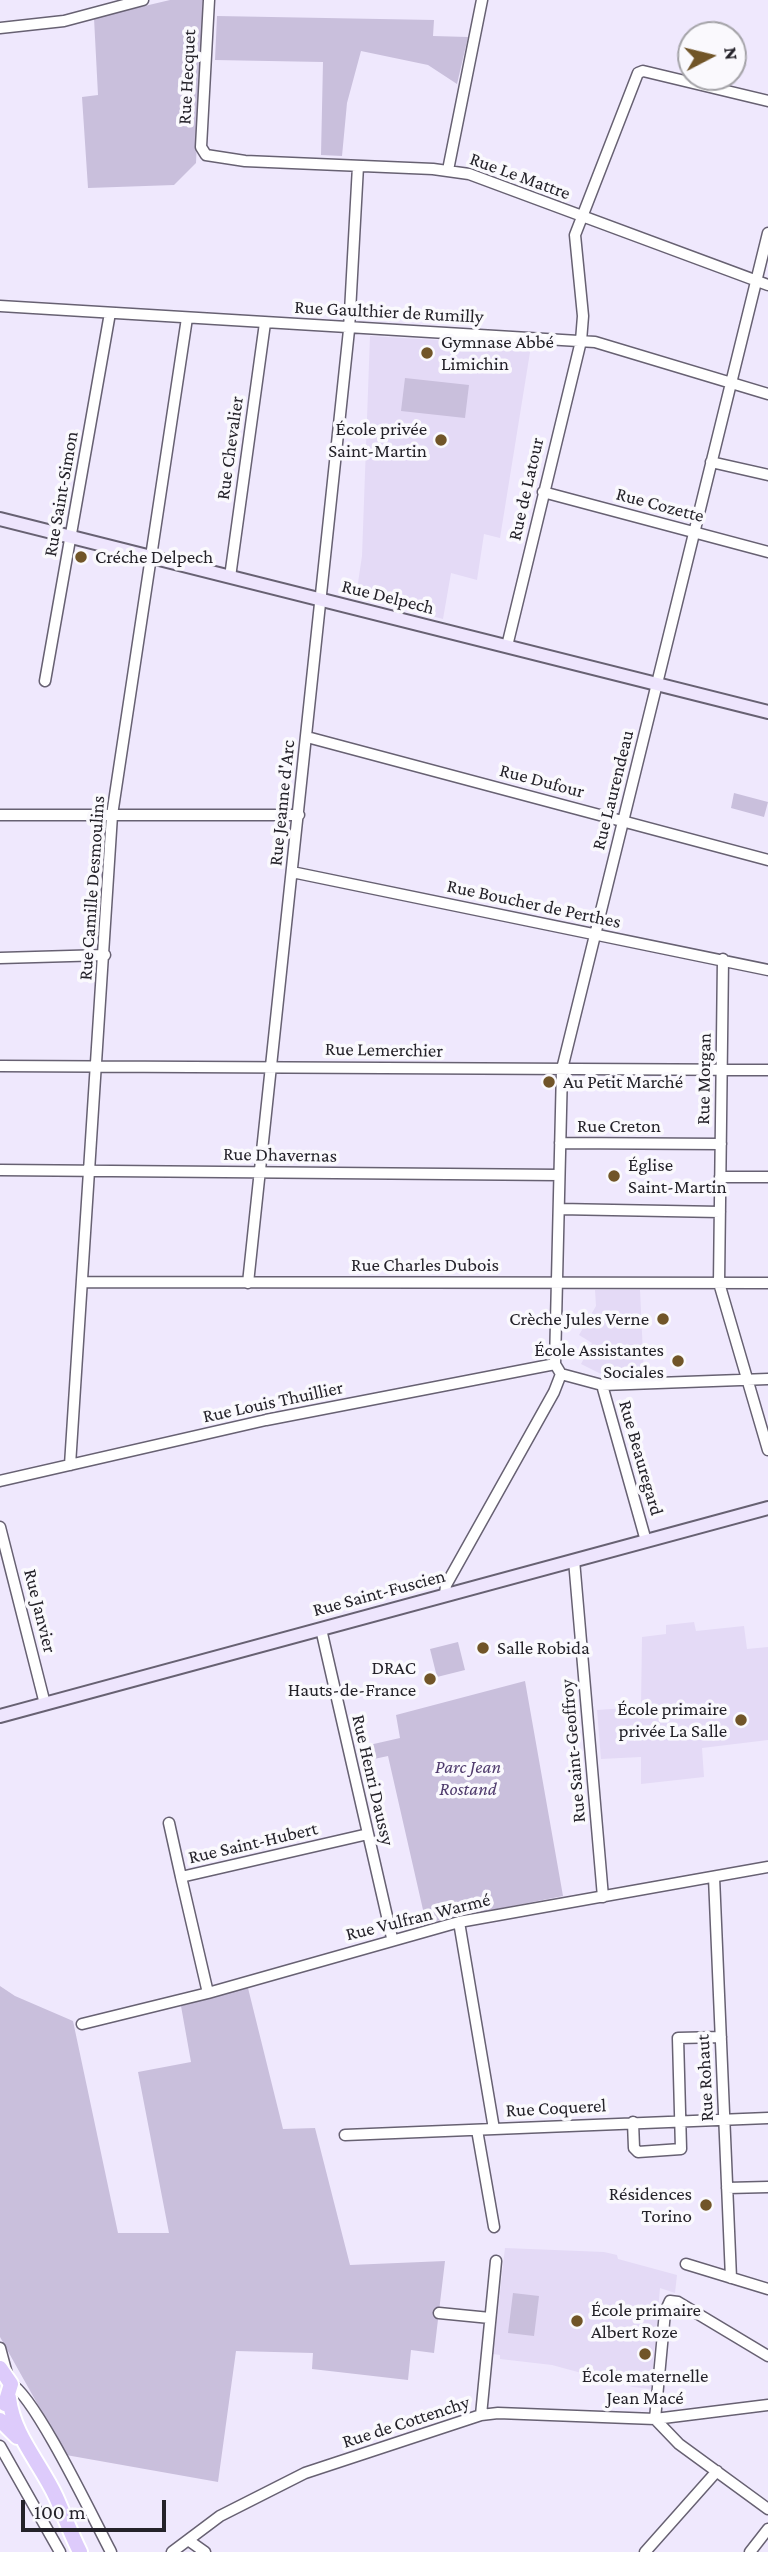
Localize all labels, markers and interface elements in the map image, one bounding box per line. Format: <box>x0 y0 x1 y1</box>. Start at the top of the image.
north arrow <box>677 21 747 91</box>
street label: Rue Hecquet <box>173 29 201 125</box>
text: N <box>720 46 743 61</box>
street label: Rue Le Mattre <box>467 147 573 205</box>
street label: Rue Gaulthier de Rumilly <box>294 296 484 328</box>
place label: Gymnase Abbé Limichin <box>441 331 554 375</box>
marker: Gymnase Abbé Limichin <box>419 345 435 361</box>
street label: Rue Chevalier <box>211 395 249 501</box>
place label: École privée Saint-Martin <box>328 418 427 462</box>
street label: Rue Saint-Simon <box>39 429 83 559</box>
marker: École privée Saint-Martin <box>433 432 449 448</box>
street label: Rue de Latour <box>503 435 549 543</box>
street label: Rue Cozette <box>614 482 706 528</box>
place label: Créche Delpech <box>95 546 213 568</box>
marker: Créche Delpech <box>73 549 89 565</box>
street label: Rue Delpech <box>339 574 437 620</box>
street label: Rue Laurendeau <box>587 728 639 852</box>
street label: Rue Jeanne d'Arc <box>264 739 300 867</box>
street label: Rue Dufour <box>497 759 587 803</box>
street label: Rue Camille Desmoulins <box>74 795 110 981</box>
street label: Rue Boucher de Perthes <box>445 874 623 934</box>
street label: Rue Morgan <box>692 1033 716 1125</box>
street label: Rue Lemerchier <box>325 1038 443 1062</box>
place label: Au Petit Marché <box>563 1071 683 1093</box>
marker: Au Petit Marché <box>541 1074 557 1090</box>
street label: Rue Creton <box>577 1115 661 1137</box>
street label: Rue Dhavernas <box>223 1143 337 1167</box>
place label: Église Saint-Martin <box>628 1154 727 1198</box>
marker: Église Saint-Martin <box>606 1168 622 1184</box>
street label: Rue Charles Dubois <box>351 1254 499 1276</box>
place label: Crèche Jules Verne <box>509 1308 649 1330</box>
marker: Crèche Jules Verne <box>655 1311 671 1327</box>
place label: École Assistantes Sociales <box>534 1339 664 1383</box>
marker: École Assistantes Sociales <box>670 1353 686 1369</box>
street label: Rue Louis Thuillier <box>201 1376 345 1428</box>
street label: Rue Beauregard <box>614 1398 668 1518</box>
street label: Rue Saint-Fuscien <box>310 1564 448 1622</box>
street label: Rue Janvier <box>19 1567 61 1655</box>
place label: Salle Robida <box>497 1637 590 1659</box>
marker: Salle Robida <box>475 1640 491 1656</box>
place label: DRAC Hauts-de-France <box>288 1657 416 1701</box>
marker: DRAC Hauts-de-France <box>422 1671 438 1687</box>
street label: Rue Saint-Geoffroy <box>555 1678 591 1824</box>
place label: École primaire privée La Salle <box>617 1698 727 1742</box>
street label: Rue Henri Daussy <box>347 1712 399 1848</box>
marker: École primaire privée La Salle <box>733 1712 749 1728</box>
park label: Parc Jean Rostand <box>435 1756 501 1800</box>
street label: Rue Saint-Hubert <box>186 1817 320 1869</box>
street label: Rue Vulfran Warmé <box>343 1888 493 1946</box>
street label: Rue Rohaut <box>691 2034 719 2122</box>
street label: Rue Coquerel <box>505 2094 607 2122</box>
place label: Résidences Torino <box>609 2183 692 2227</box>
marker: Résidences Torino <box>698 2197 714 2213</box>
place label: École primaire Albert Roze <box>591 2299 701 2343</box>
marker: École primaire Albert Roze <box>569 2313 585 2329</box>
marker: École maternelle Jean Macé <box>637 2346 653 2362</box>
place label: École maternelle Jean Macé <box>582 2365 708 2409</box>
street label: Rue de Cottenchy <box>339 2391 473 2453</box>
scale bar <box>24 2486 170 2530</box>
text: 100 m <box>34 2500 86 2524</box>

